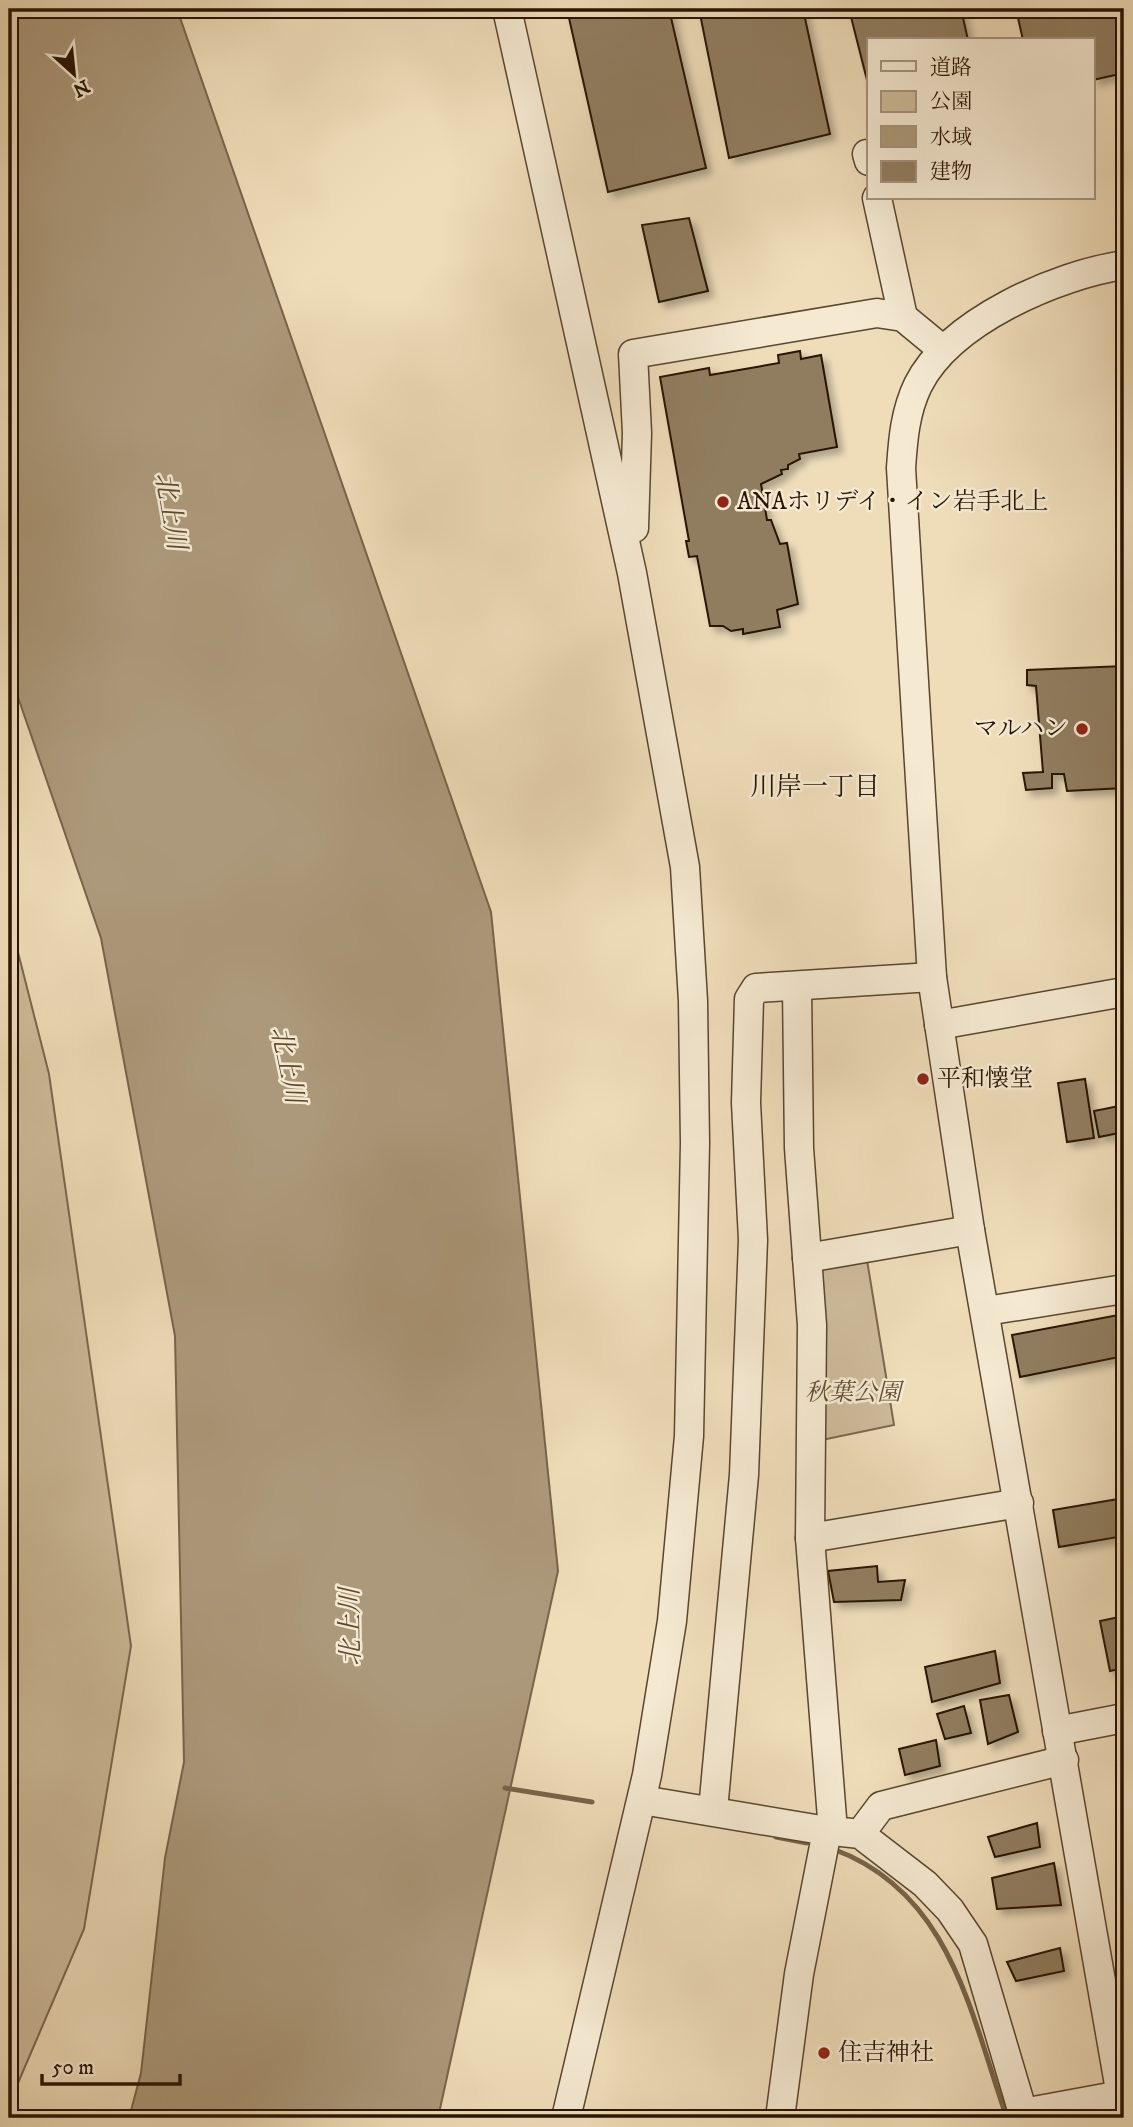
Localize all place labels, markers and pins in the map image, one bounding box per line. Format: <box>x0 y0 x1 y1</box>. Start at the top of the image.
place label: ANAホリデイ・イン岩手北上 <box>737 487 1049 517</box>
marker: ANAホリデイ・イン岩手北上 <box>715 494 731 510</box>
place label: マルハン <box>974 714 1068 744</box>
marker: マルハン <box>1074 721 1090 737</box>
place label: 平和懐堂 <box>937 1064 1033 1094</box>
marker: 平和懐堂 <box>915 1071 931 1087</box>
place label: 住吉神社 <box>838 2038 934 2068</box>
marker: 住吉神社 <box>816 2045 832 2061</box>

